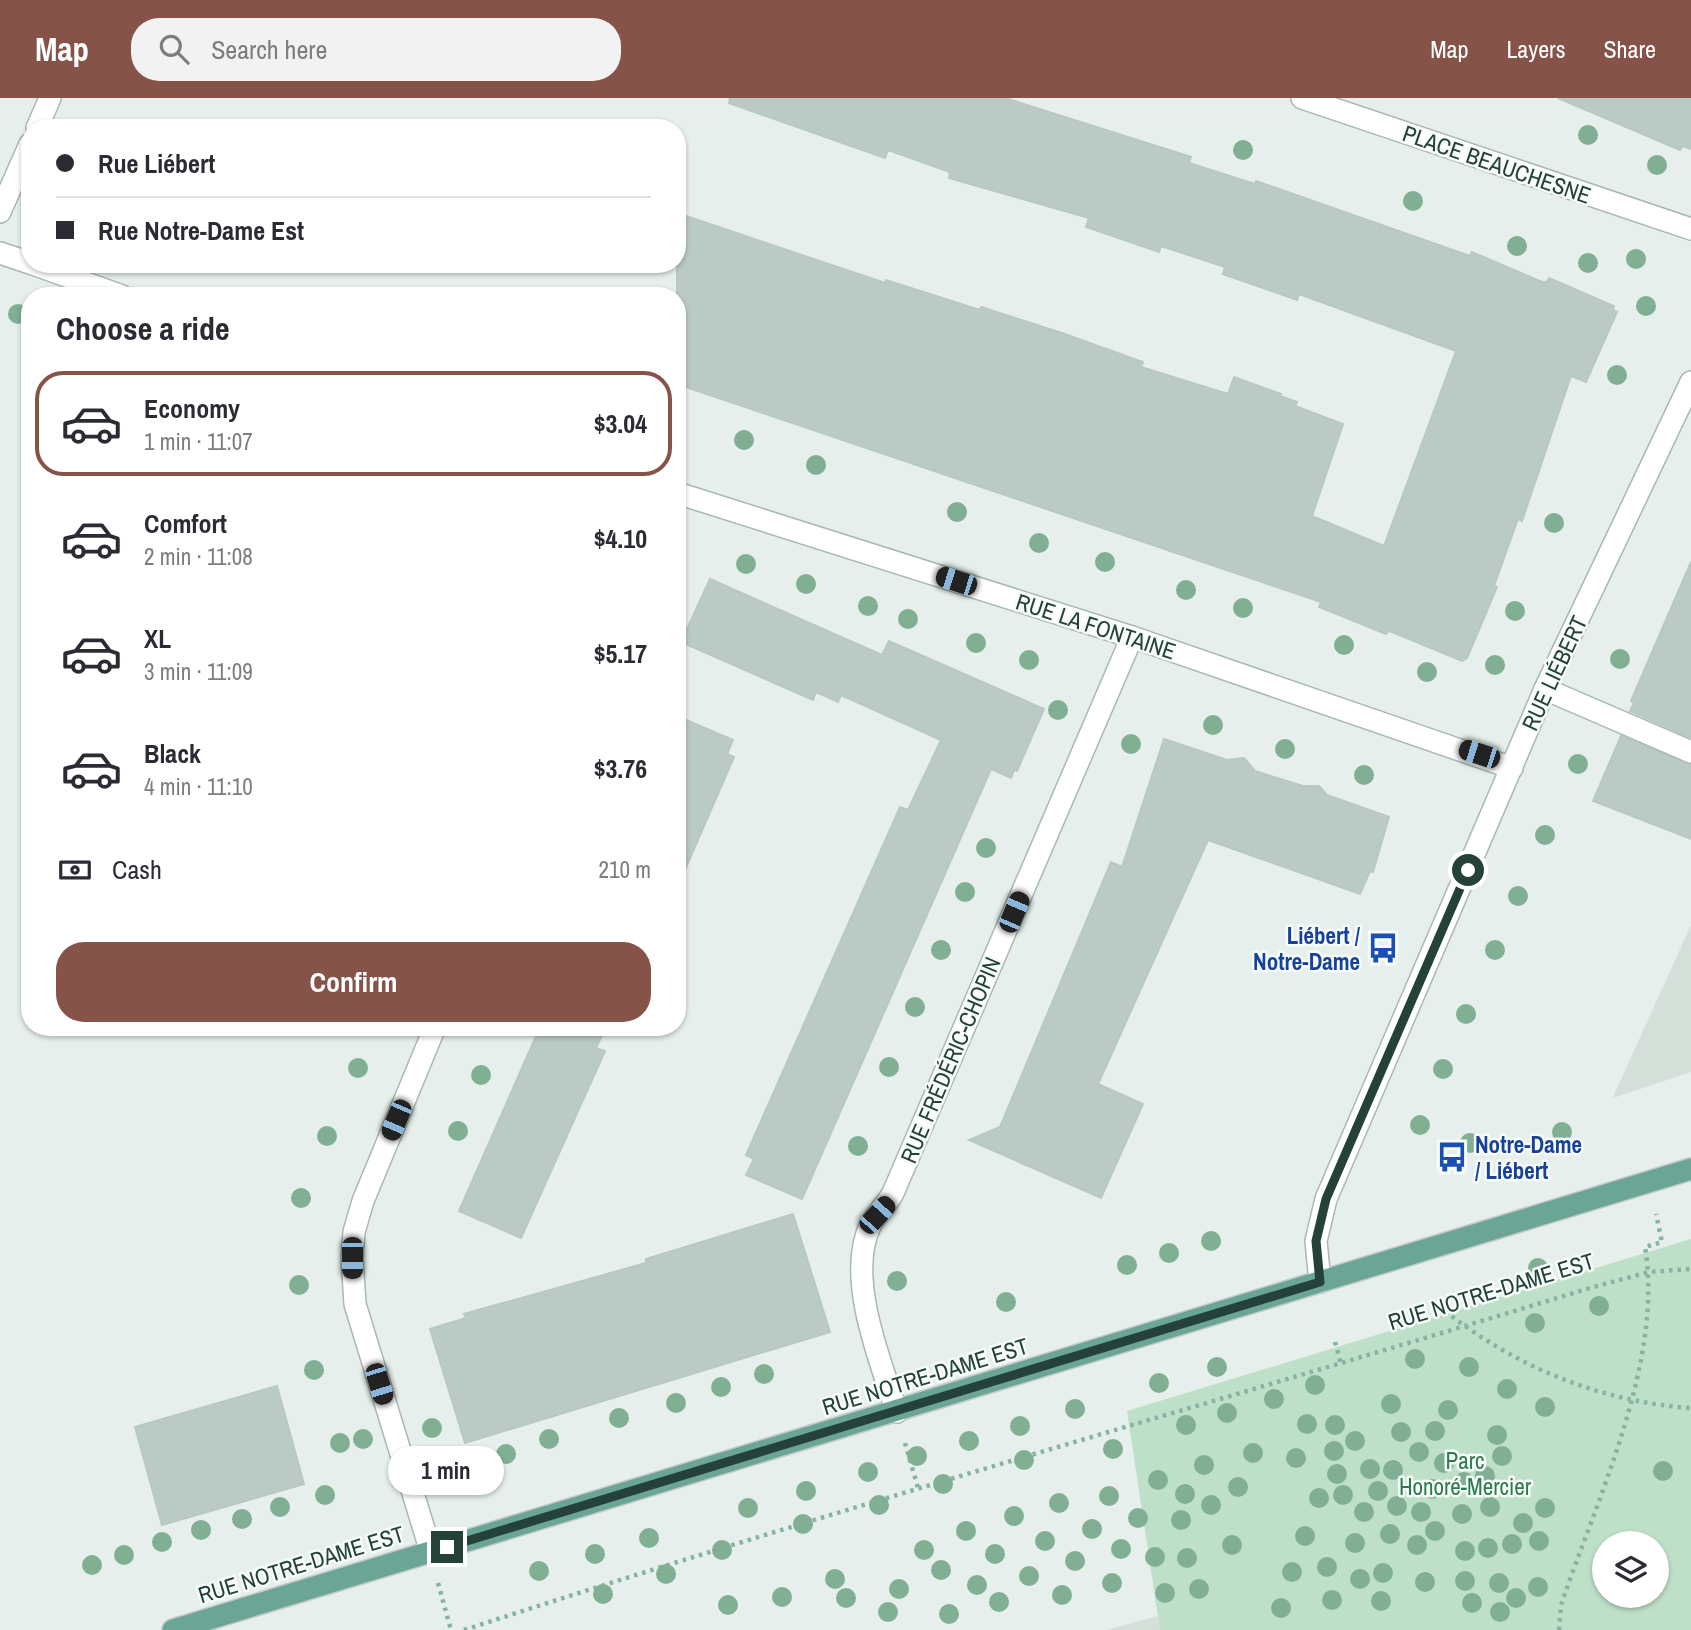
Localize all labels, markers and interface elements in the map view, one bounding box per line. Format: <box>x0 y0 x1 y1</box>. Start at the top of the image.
search box <box>131 18 621 81</box>
text: Map <box>35 27 89 71</box>
icon: search <box>155 30 193 68</box>
text: Search here <box>211 32 327 67</box>
text: Map <box>1430 33 1468 65</box>
text: Layers <box>1506 33 1565 65</box>
text: Share <box>1603 33 1656 65</box>
street label: PLACE BEAUCHESNE <box>1399 117 1595 211</box>
text: Rue Liébert <box>98 146 215 181</box>
text: Rue Notre-Dame Est <box>98 213 304 248</box>
text: Choose a ride <box>56 307 230 350</box>
text: Economy <box>144 391 240 426</box>
icon: car <box>60 392 123 455</box>
text: $3.04 <box>594 406 647 441</box>
text: 1 min · 11:07 <box>144 426 253 457</box>
text: Comfort <box>144 506 227 541</box>
icon: car <box>60 507 123 570</box>
text: $4.10 <box>594 521 647 556</box>
text: 2 min · 11:08 <box>144 541 253 572</box>
car <box>933 565 980 597</box>
street label: RUE LA FONTAINE <box>1012 586 1180 666</box>
street label: RUE LIÉBERT <box>1514 610 1594 735</box>
text: XL <box>144 621 171 656</box>
icon: car <box>60 622 123 685</box>
text: $5.17 <box>594 636 647 671</box>
text: 3 min · 11:09 <box>144 656 253 687</box>
text: Black <box>144 736 201 771</box>
icon: car <box>60 737 123 800</box>
car <box>1456 738 1503 770</box>
text: $3.76 <box>594 751 647 786</box>
text: 4 min · 11:10 <box>144 771 253 802</box>
icon: cash <box>56 851 94 889</box>
text: Cash <box>112 852 162 887</box>
text: 210 m <box>599 854 651 885</box>
route start <box>1452 854 1484 886</box>
car <box>997 889 1032 935</box>
place label: Liébert / Notre-Dame <box>1253 920 1361 977</box>
bus stop icon: Liébert / Notre-Dame <box>1366 931 1400 965</box>
button: Confirm <box>56 942 651 1022</box>
street label: RUE FRÉDÉRIC-CHOPIN <box>893 952 1007 1168</box>
car <box>379 1097 414 1143</box>
place label: Notre-Dame / Liébert <box>1475 1129 1582 1186</box>
bus stop icon: Notre-Dame / Liébert <box>1435 1140 1469 1174</box>
car <box>856 1192 899 1238</box>
car <box>342 1237 363 1279</box>
street label: RUE NOTRE-DAME EST <box>1384 1245 1598 1337</box>
street label: RUE NOTRE-DAME EST <box>818 1330 1032 1422</box>
car <box>363 1361 396 1407</box>
park label: Parc Honoré-Mercier <box>1399 1445 1532 1502</box>
callout: 1 min <box>389 1446 505 1494</box>
text: 1 min <box>421 1455 471 1486</box>
street label: RUE NOTRE-DAME EST <box>194 1518 408 1610</box>
route end <box>431 1531 463 1563</box>
map controls <box>1592 1531 1669 1608</box>
button: layers <box>1592 1531 1669 1608</box>

